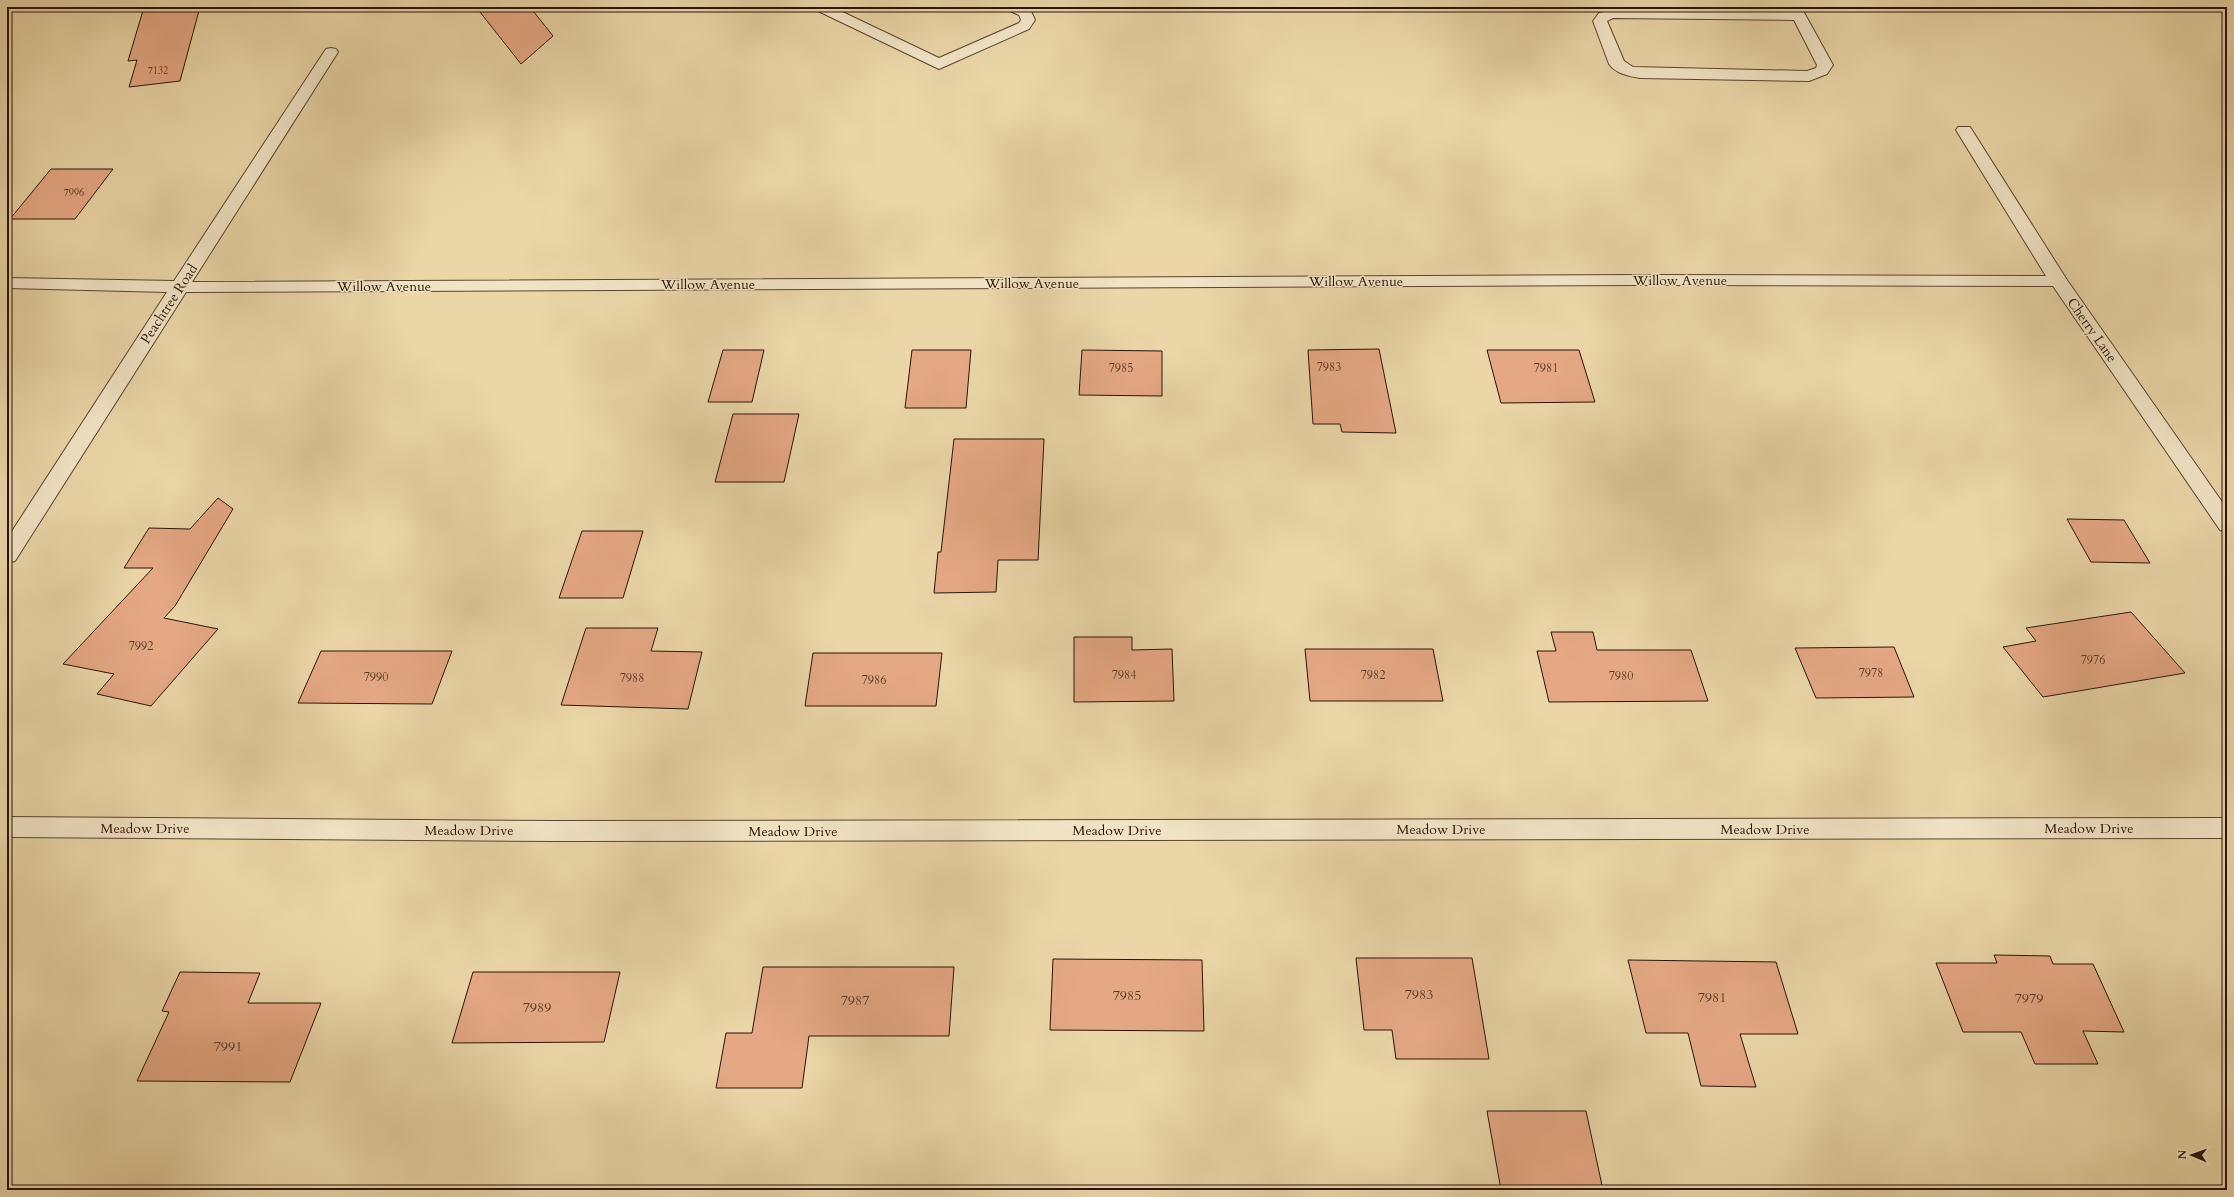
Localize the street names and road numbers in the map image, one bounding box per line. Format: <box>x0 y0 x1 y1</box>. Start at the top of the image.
street label: Peachtree Road <box>136 260 202 348</box>
street label: Willow Avenue <box>1632 271 1727 290</box>
street label: Willow Avenue <box>1308 272 1403 291</box>
street label: Willow Avenue <box>984 274 1079 293</box>
street label: Willow Avenue <box>660 275 755 294</box>
street label: Willow Avenue <box>336 277 431 296</box>
street label: Cherry Lane <box>2063 294 2121 366</box>
street label: Meadow Drive <box>100 819 190 838</box>
street label: Meadow Drive <box>2044 819 2134 838</box>
street label: Meadow Drive <box>1396 820 1486 839</box>
street label: Meadow Drive <box>1720 820 1810 839</box>
street label: Meadow Drive <box>424 821 514 840</box>
street label: Meadow Drive <box>1072 821 1162 840</box>
street label: Meadow Drive <box>748 822 838 841</box>

